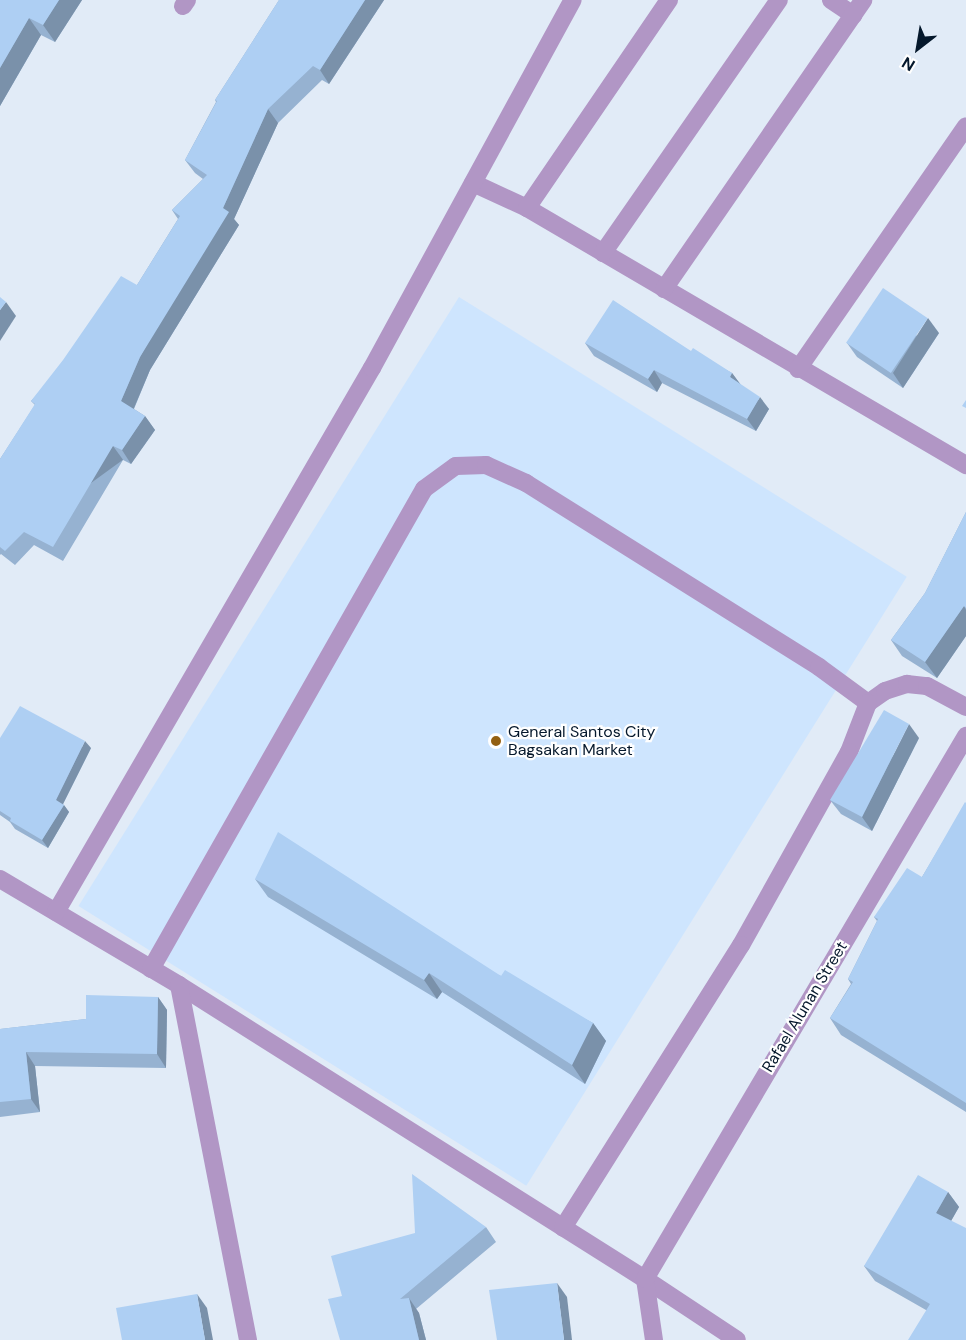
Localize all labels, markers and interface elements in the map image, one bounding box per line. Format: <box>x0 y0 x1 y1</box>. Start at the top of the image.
north arrow <box>888 18 948 78</box>
text: N <box>898 52 919 76</box>
place label: General Santos City Bagsakan Market <box>508 722 655 760</box>
marker: General Santos City Bagsakan Market <box>489 734 503 748</box>
street label: Rafael Alunan Street <box>758 938 852 1076</box>

